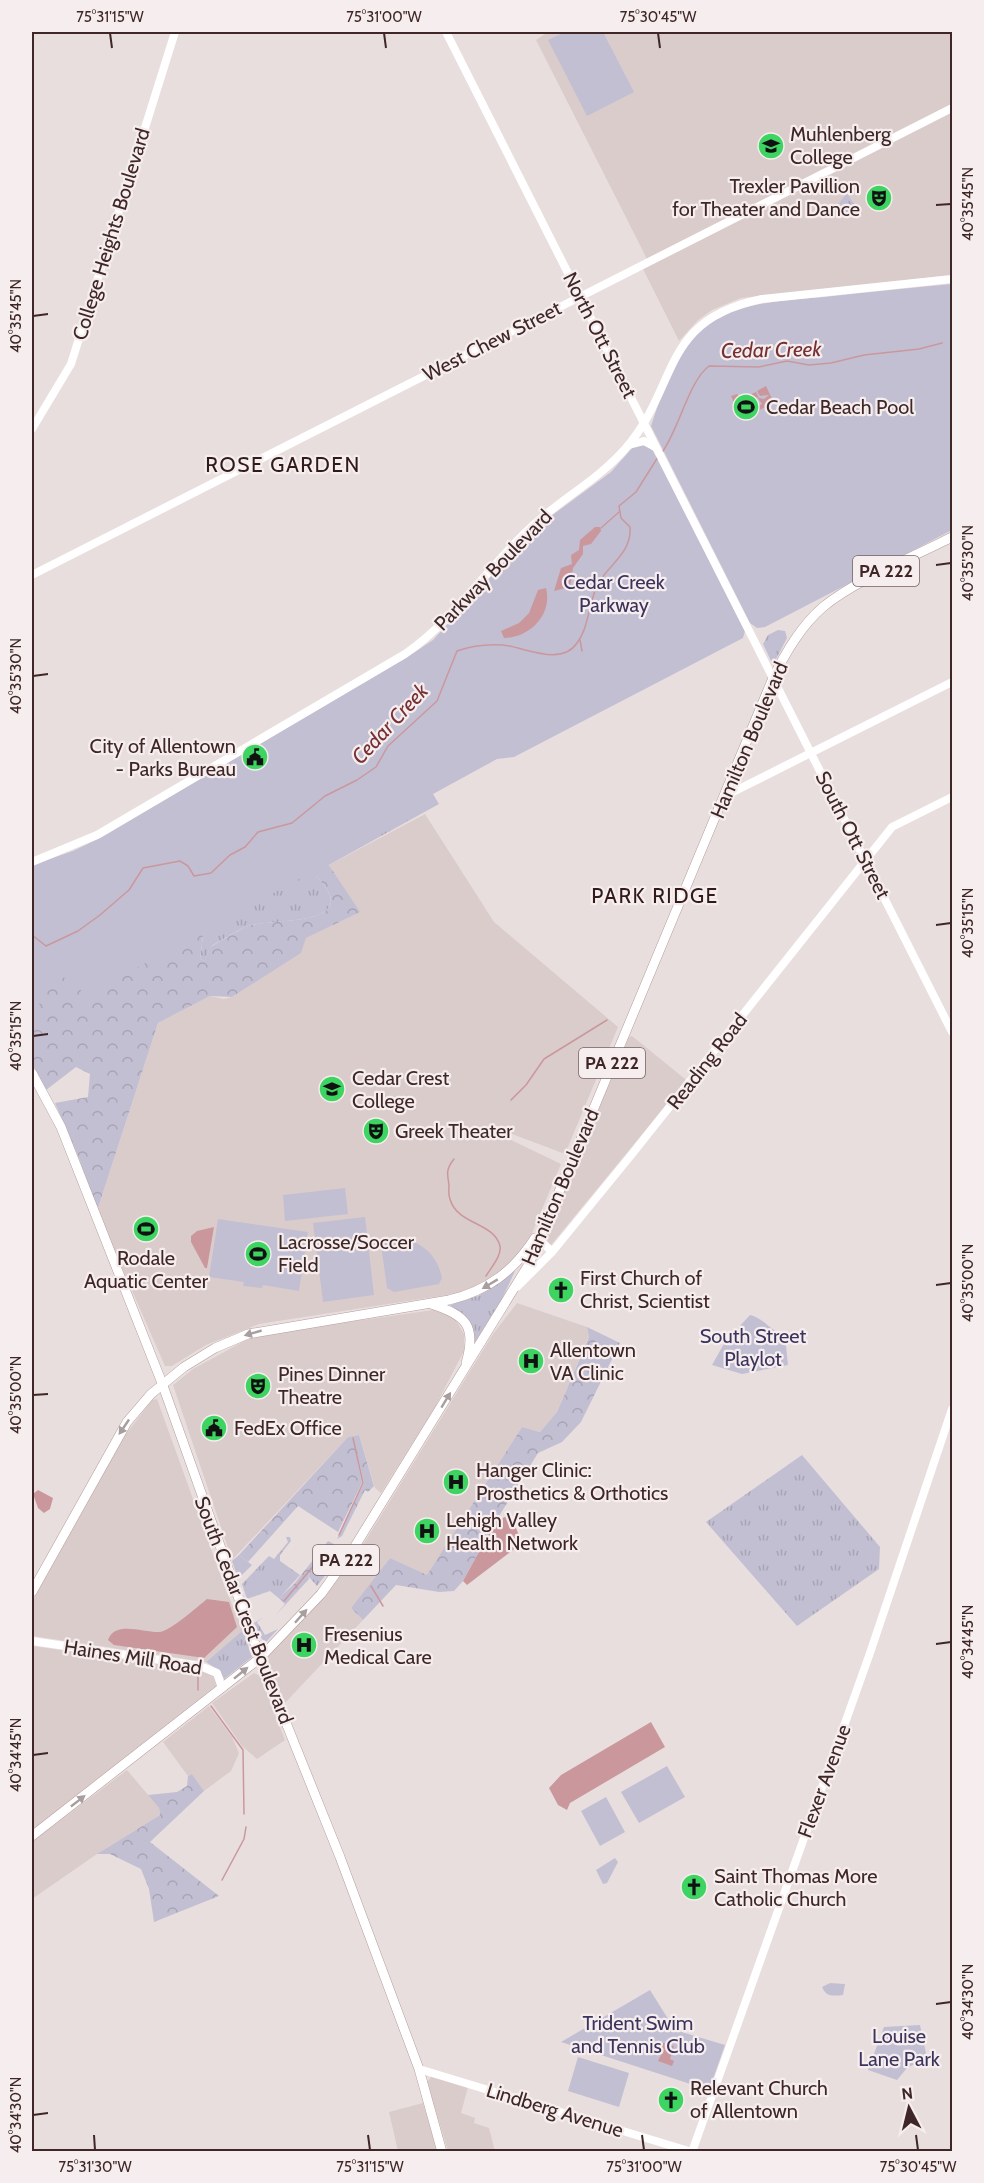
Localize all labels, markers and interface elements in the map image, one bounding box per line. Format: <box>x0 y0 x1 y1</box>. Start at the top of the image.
text: 75°31'15"W <box>76 8 145 26</box>
text: 75°31'00"W <box>346 8 423 26</box>
text: 75°30'45"W <box>620 8 697 26</box>
place label: Muhlenberg College <box>790 122 892 169</box>
street label: College Heights Boulevard <box>67 125 155 343</box>
school or university icon: Muhlenberg College <box>756 131 786 161</box>
text: 40°35'45"N <box>959 167 977 241</box>
place label: Trexler Pavillion for Theater and Dance <box>672 174 860 221</box>
theatre icon: Trexler Pavillion for Theater and Dance <box>864 183 894 213</box>
street label: North Ott Street <box>558 268 642 402</box>
text: 40°35'45"N <box>7 279 25 353</box>
street label: West Chew Street <box>419 296 565 386</box>
water label: Cedar Creek <box>721 336 822 363</box>
sports icon: Cedar Beach Pool <box>731 392 761 422</box>
place label: Cedar Beach Pool <box>766 395 914 419</box>
district label: ROSE GARDEN <box>205 452 361 477</box>
street label: Parkway Boulevard <box>429 504 557 636</box>
text: 40°35'30"N <box>959 525 977 601</box>
road number: PA 222 <box>853 556 919 586</box>
park label: Cedar Creek Parkway <box>563 570 665 617</box>
text: 40°35'30"N <box>7 638 25 714</box>
street label: Hamilton Boulevard <box>705 658 793 822</box>
water label: Cedar Creek <box>346 678 434 769</box>
place label: City of Allentown - Parks Bureau <box>89 734 236 781</box>
public building icon: City of Allentown - Parks Bureau <box>240 742 270 772</box>
street label: South Ott Street <box>811 767 896 903</box>
district label: PARK RIDGE <box>591 883 719 908</box>
text: 40°35'15"N <box>959 888 977 958</box>
text: 40°35'15"N <box>7 1001 25 1071</box>
street label: Reading Road <box>662 1008 752 1114</box>
road number: PA 222 <box>579 1048 645 1078</box>
place label: Cedar Crest College <box>352 1066 450 1113</box>
school or university icon: Cedar Crest College <box>317 1074 347 1104</box>
street label: Hamilton Boulevard <box>516 1105 604 1269</box>
theatre icon: Greek Theater <box>361 1116 391 1146</box>
place label: Greek Theater <box>395 1119 513 1143</box>
sports icon: Rodale Aquatic Center <box>131 1214 161 1244</box>
place label: Lacrosse/Soccer Field <box>278 1230 415 1277</box>
sports icon: Lacrosse/Soccer Field <box>243 1239 273 1269</box>
text: 40°35'00"N <box>959 1244 977 1322</box>
place label: Rodale Aquatic Center <box>84 1246 209 1293</box>
place label: First Church of Christ, Scientist <box>580 1266 710 1313</box>
church icon: First Church of Christ, Scientist <box>546 1275 576 1305</box>
one-way arrow <box>481 1279 498 1289</box>
park label: South Street Playlot <box>700 1324 807 1371</box>
one-way arrow <box>244 1329 262 1338</box>
place label: Allentown VA Clinic <box>550 1338 636 1385</box>
hospital icon: Allentown VA Clinic <box>516 1346 546 1376</box>
text: 40°35'00"N <box>7 1356 25 1434</box>
place label: Pines Dinner Theatre <box>278 1362 386 1409</box>
theatre icon: Pines Dinner Theatre <box>243 1371 273 1401</box>
one-way arrow <box>441 1391 451 1408</box>
public building icon: FedEx Office <box>199 1413 229 1443</box>
place label: FedEx Office <box>234 1416 342 1440</box>
one-way arrow <box>119 1419 130 1435</box>
place label: Hanger Clinic: Prosthetics & Orthotics <box>476 1458 668 1505</box>
hospital icon: Hanger Clinic: Prosthetics & Orthotics <box>441 1467 471 1497</box>
street label: South Cedar Crest Boulevard <box>189 1493 299 1727</box>
place label: Lehigh Valley Health Network <box>446 1508 578 1555</box>
hospital icon: Lehigh Valley Health Network <box>412 1516 442 1546</box>
road number: PA 222 <box>313 1545 379 1575</box>
text: 40°34'45"N <box>959 1605 977 1679</box>
one-way arrow <box>294 1609 307 1624</box>
place label: Fresenius Medical Care <box>324 1622 432 1669</box>
hospital icon: Fresenius Medical Care <box>289 1630 319 1660</box>
street label: Haines Mill Road <box>62 1634 204 1680</box>
one-way arrow <box>233 1667 248 1680</box>
text: 40°34'45"N <box>7 1718 25 1792</box>
street label: Flexer Avenue <box>792 1721 856 1841</box>
one-way arrow <box>70 1794 86 1807</box>
place label: Saint Thomas More Catholic Church <box>714 1864 877 1911</box>
church icon: Saint Thomas More Catholic Church <box>679 1872 709 1902</box>
text: 40°34'30"N <box>959 1964 977 2040</box>
park label: Trident Swim and Tennis Club <box>571 2011 705 2058</box>
park label: Louise Lane Park <box>858 2024 940 2071</box>
place label: Relevant Church of Allentown <box>690 2076 828 2123</box>
text: 40°34'30"N <box>7 2077 25 2153</box>
street label: Lindberg Avenue <box>484 2078 626 2142</box>
north arrow <box>879 2078 939 2138</box>
text: N <box>900 2083 914 2104</box>
church icon: Relevant Church of Allentown <box>656 2085 686 2115</box>
text: 75°31'30"W <box>58 2158 132 2176</box>
text: 75°31'15"W <box>336 2158 405 2176</box>
text: 75°31'00"W <box>606 2158 683 2176</box>
text: 75°30'45"W <box>880 2158 957 2176</box>

